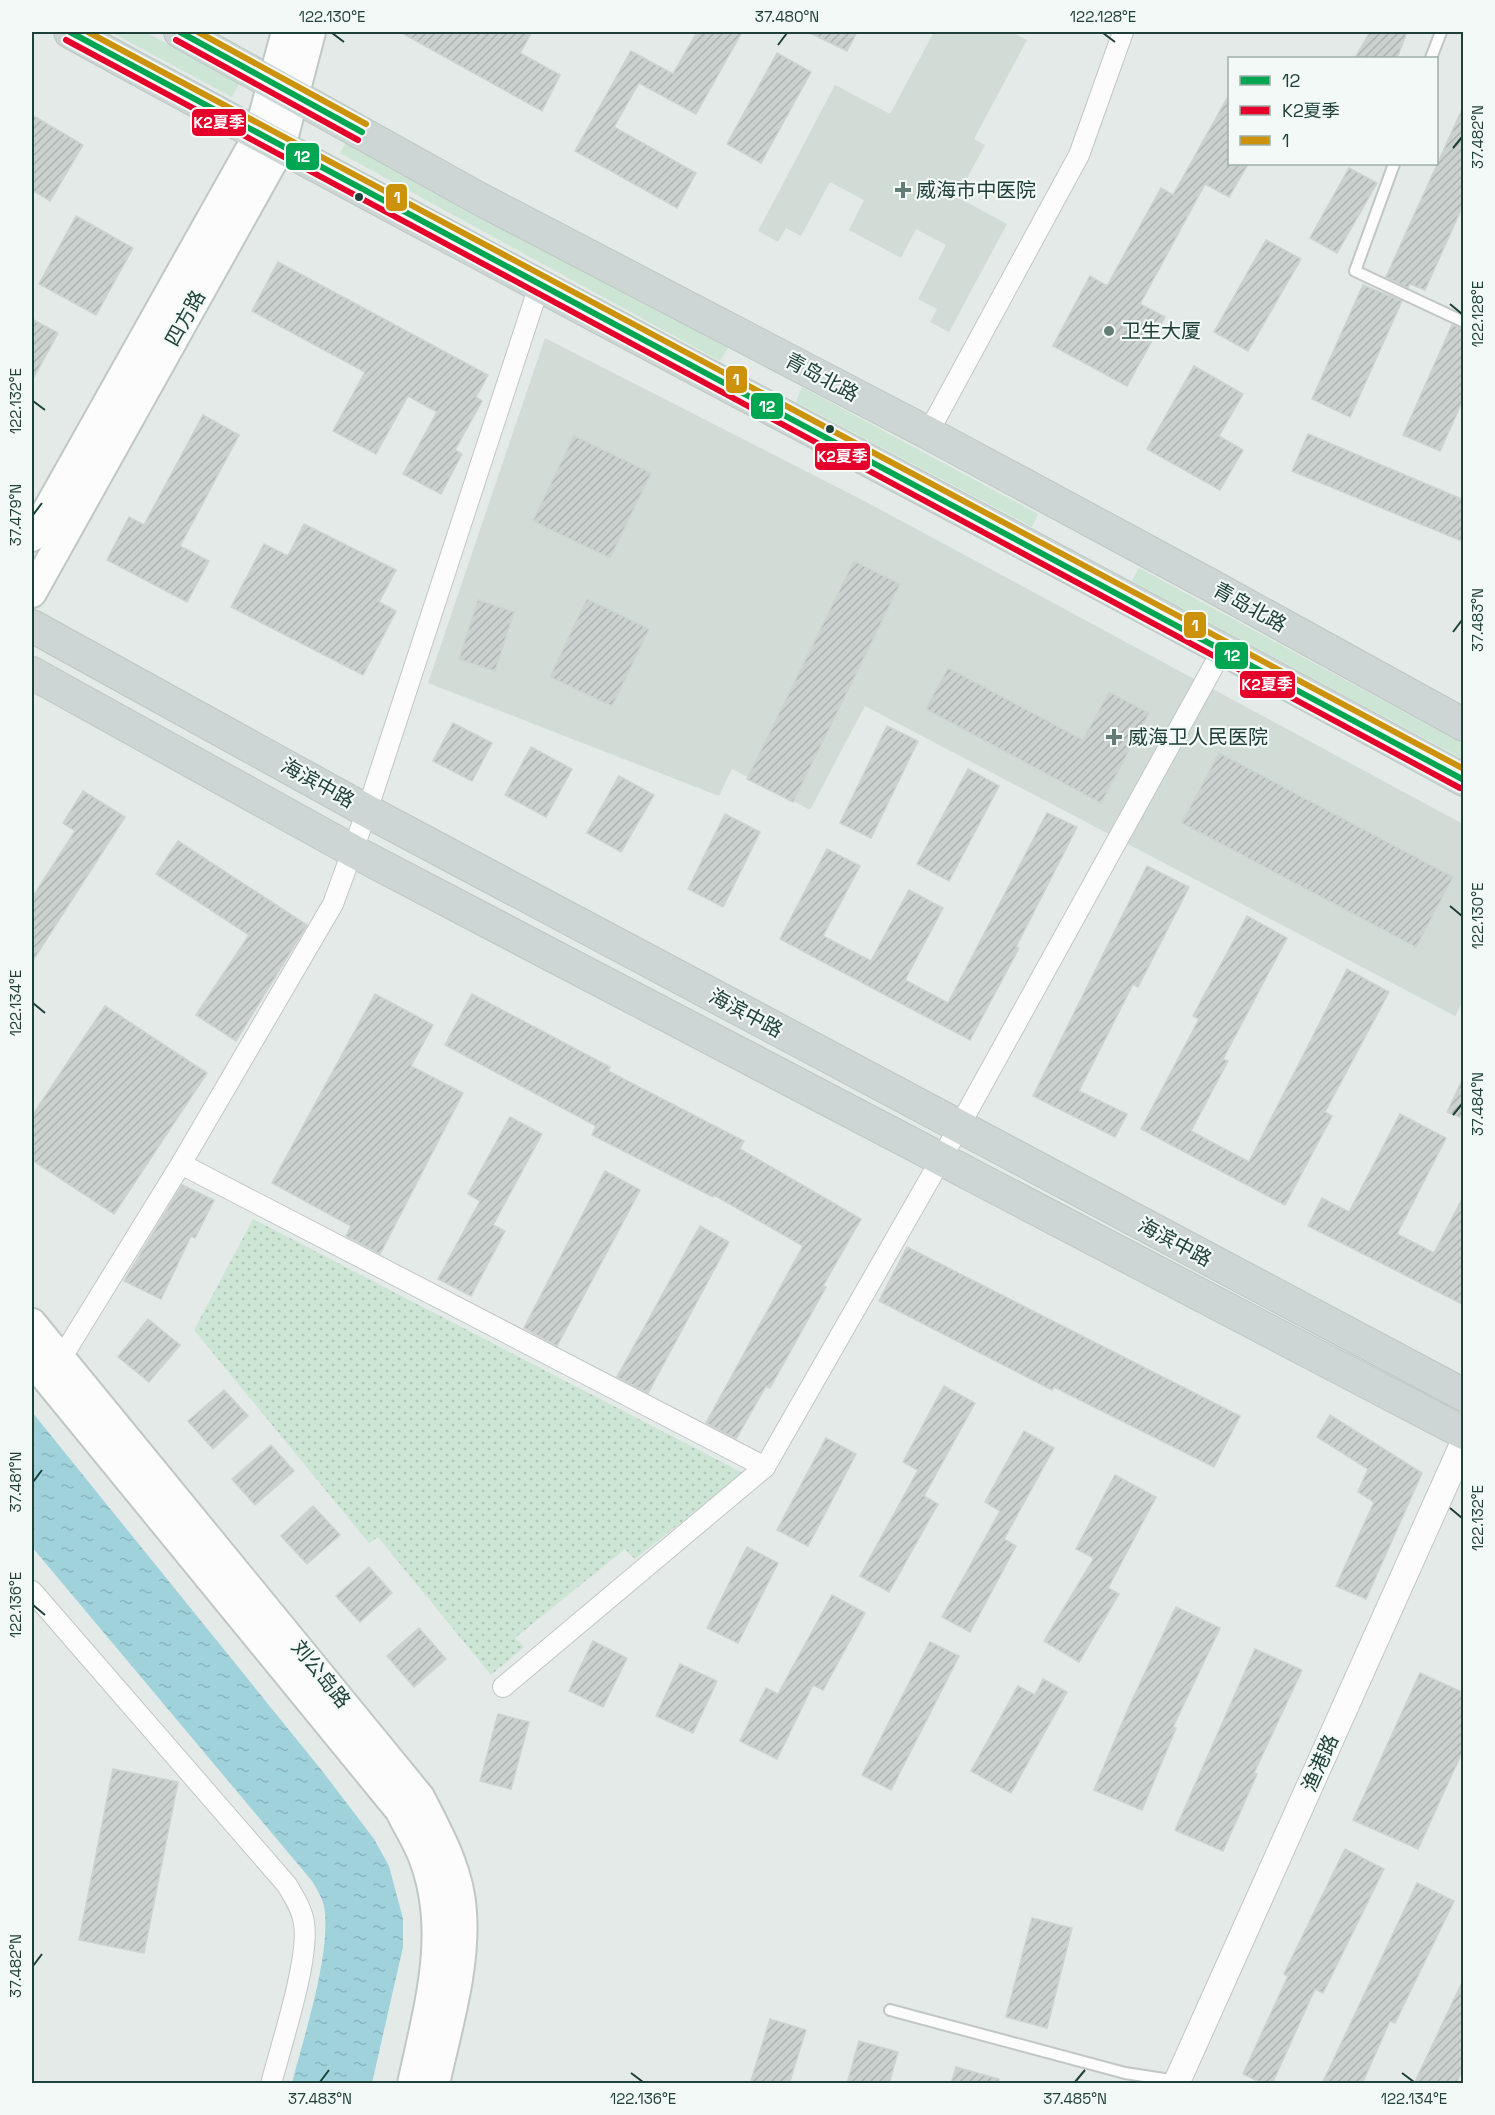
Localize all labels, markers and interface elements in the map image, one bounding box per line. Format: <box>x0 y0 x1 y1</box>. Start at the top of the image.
text: 122.130°E <box>299 7 365 26</box>
text: 37.480°N <box>755 7 819 26</box>
text: 122.128°E <box>1070 7 1136 26</box>
legend <box>1228 57 1438 165</box>
text: 12 <box>1282 69 1300 92</box>
text: K2夏季 <box>1282 99 1340 122</box>
text: 37.482°N <box>1468 105 1487 169</box>
line badge: K2夏季 <box>191 108 247 137</box>
text: K2夏季 <box>193 112 245 133</box>
text: 1 <box>1282 129 1290 152</box>
line badge: 12 <box>285 142 320 171</box>
text: 12 <box>294 146 310 167</box>
place label: 威海市中医院 <box>916 177 1036 203</box>
marker: 威海市中医院 <box>894 181 912 199</box>
line badge: 1 <box>385 183 408 212</box>
text: 1 <box>393 187 401 208</box>
unlabelled marker <box>353 191 365 203</box>
text: 122.128°E <box>1468 281 1487 347</box>
street label: 四方路 <box>159 285 211 351</box>
place label: 卫生大厦 <box>1121 318 1201 344</box>
marker: 卫生大厦 <box>1102 324 1116 338</box>
street label: 青岛北路 <box>781 347 863 407</box>
line badge: 1 <box>725 365 748 394</box>
text: 122.132°E <box>6 368 25 434</box>
text: 1 <box>732 369 740 390</box>
line badge: 12 <box>750 392 784 420</box>
text: 12 <box>759 396 775 417</box>
unlabelled marker <box>824 423 836 435</box>
line badge: K2夏季 <box>814 442 871 471</box>
text: K2夏季 <box>816 446 868 467</box>
text: 37.479°N <box>6 484 25 546</box>
street label: 青岛北路 <box>1209 576 1291 638</box>
text: 37.483°N <box>1468 588 1487 652</box>
line badge: 1 <box>1183 611 1207 639</box>
text: 1 <box>1191 615 1199 636</box>
line badge: 12 <box>1214 641 1249 670</box>
text: 12 <box>1224 645 1240 666</box>
line badge: K2夏季 <box>1239 670 1296 699</box>
text: K2夏季 <box>1241 674 1293 695</box>
place label: 威海卫人民医院 <box>1128 724 1268 750</box>
marker: 威海卫人民医院 <box>1105 728 1123 746</box>
street label: 海滨中路 <box>277 752 359 814</box>
text: 122.130°E <box>1468 883 1487 949</box>
text: 122.134°E <box>6 970 25 1036</box>
street label: 海滨中路 <box>705 983 787 1043</box>
text: 37.484°N <box>1468 1072 1487 1136</box>
street label: 海滨中路 <box>1134 1212 1216 1272</box>
text: 37.481°N <box>6 1452 25 1513</box>
text: 122.132°E <box>1468 1485 1487 1551</box>
text: 122.136°E <box>6 1572 25 1638</box>
street label: 刘公岛路 <box>286 1635 356 1713</box>
street label: 渔港路 <box>1296 1730 1344 1796</box>
text: 37.482°N <box>6 1934 25 1998</box>
text: 37.483°N <box>288 2089 352 2108</box>
text: 122.136°E <box>610 2089 676 2108</box>
text: 37.485°N <box>1043 2089 1107 2108</box>
text: 122.134°E <box>1381 2089 1447 2108</box>

